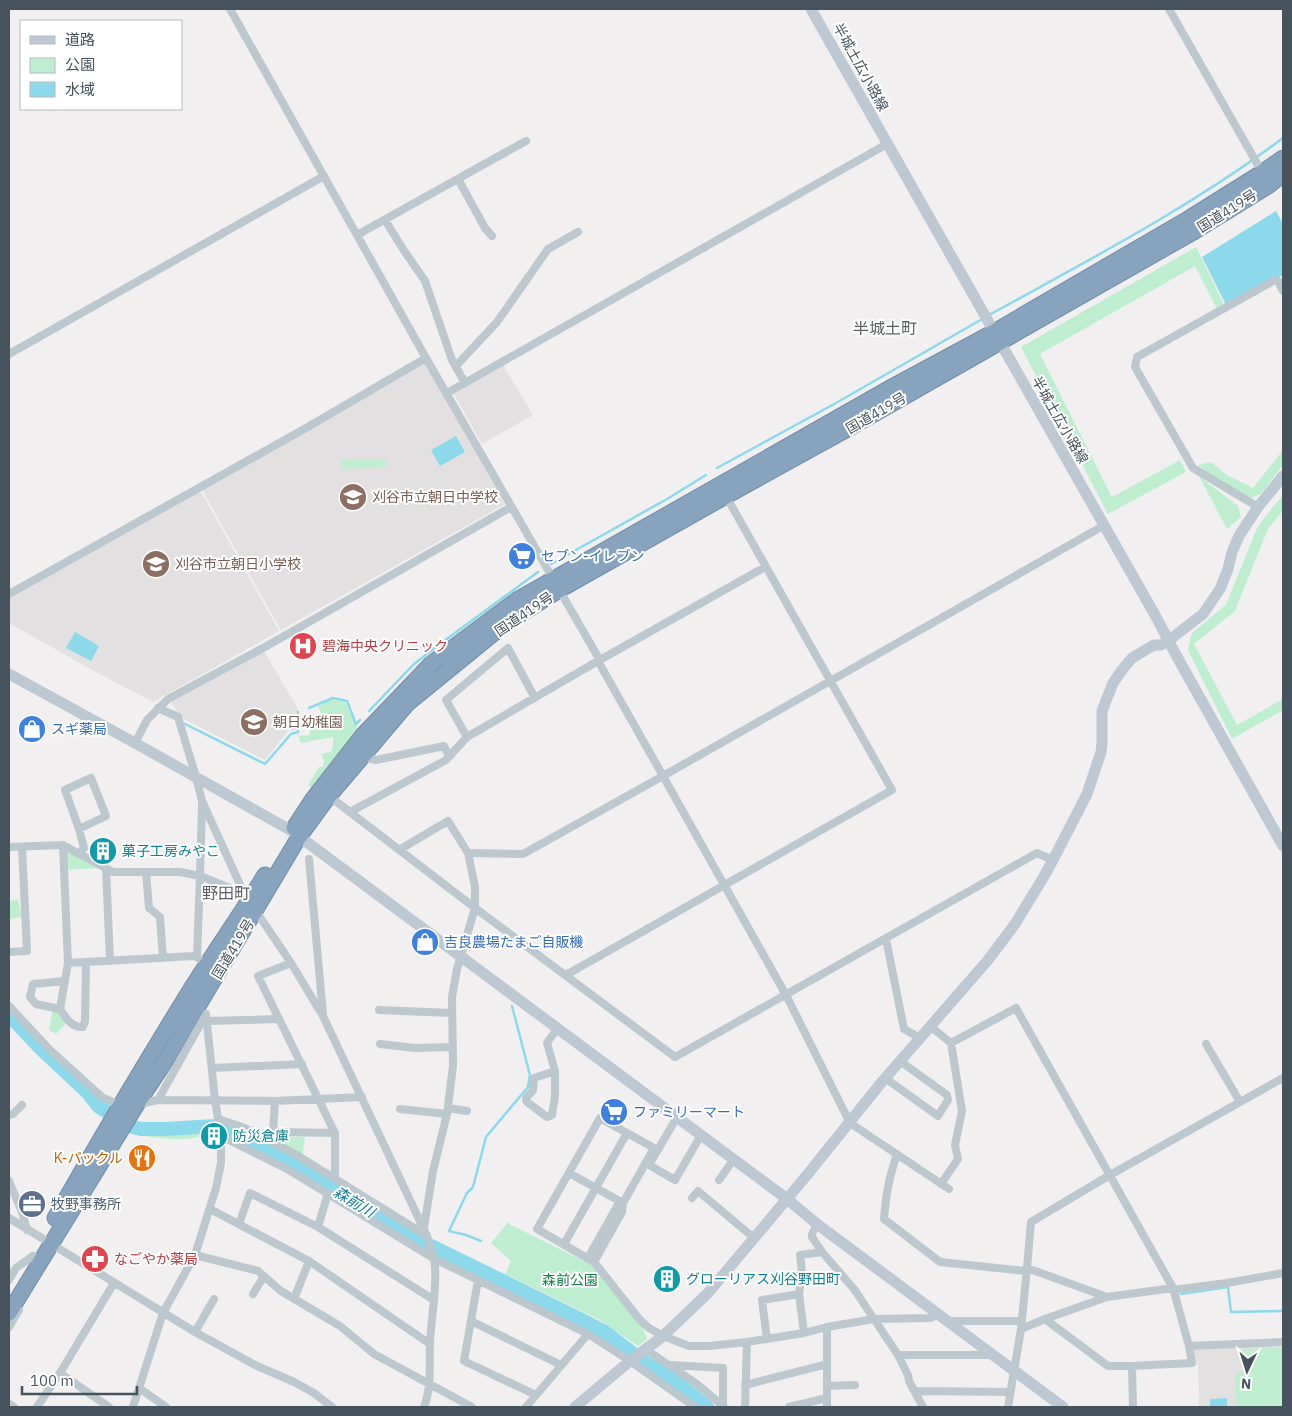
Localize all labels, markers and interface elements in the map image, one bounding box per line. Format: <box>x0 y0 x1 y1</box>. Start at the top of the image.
legend <box>20 20 182 110</box>
street label: 半城土広小路線 <box>829 20 893 114</box>
text: 道路 <box>65 30 95 49</box>
text: 公園 <box>65 55 95 74</box>
text: 水域 <box>65 80 95 99</box>
street label: 国道419号 <box>1194 186 1260 236</box>
district label: 半城土町 <box>853 318 917 338</box>
street label: 半城土広小路線 <box>1028 373 1092 467</box>
street label: 国道419号 <box>842 388 910 438</box>
school or university icon: 刈谷市立朝日中学校 <box>338 482 368 512</box>
place label: 刈谷市立朝日中学校 <box>372 488 498 506</box>
supermarket icon: セブン-イレブン <box>507 541 537 571</box>
place label: セブン-イレブン <box>541 547 645 565</box>
school or university icon: 刈谷市立朝日小学校 <box>141 549 171 579</box>
place label: 刈谷市立朝日小学校 <box>175 555 301 573</box>
street label: 国道419号 <box>491 588 557 640</box>
hospital icon: 碧海中央クリニック <box>288 631 318 661</box>
place label: 碧海中央クリニック <box>322 637 448 655</box>
school or university icon: 朝日幼稚園 <box>239 707 269 737</box>
place label: 朝日幼稚園 <box>273 713 343 731</box>
shop icon: スギ薬局 <box>17 714 47 744</box>
place label: スギ薬局 <box>51 720 107 738</box>
building icon: 菓子工房みやこ <box>88 836 118 866</box>
place label: 菓子工房みやこ <box>122 842 220 860</box>
district label: 野田町 <box>202 883 250 903</box>
street label: 国道419号 <box>208 916 258 982</box>
shop icon: 吉良農場たまご自販機 <box>410 927 440 957</box>
place label: 吉良農場たまご自販機 <box>444 933 584 951</box>
supermarket icon: ファミリーマート <box>599 1097 629 1127</box>
place label: ファミリーマート <box>633 1103 745 1121</box>
building icon: 防災倉庫 <box>199 1121 229 1151</box>
place label: 防災倉庫 <box>233 1127 289 1145</box>
restaurant icon: K-パックル <box>127 1143 157 1173</box>
place label: K-パックル <box>54 1149 123 1167</box>
water label: 森前川 <box>330 1182 380 1222</box>
office icon: 牧野事務所 <box>17 1189 47 1219</box>
place label: 牧野事務所 <box>51 1195 121 1213</box>
pharmacy icon: なごやか薬局 <box>80 1244 110 1274</box>
place label: なごやか薬局 <box>114 1250 198 1268</box>
building icon: グローリアス刈谷野田町 <box>652 1264 682 1294</box>
place label: グローリアス刈谷野田町 <box>686 1270 840 1288</box>
park label: 森前公園 <box>542 1271 598 1289</box>
north arrow <box>1222 1346 1272 1396</box>
scale bar <box>22 1364 138 1396</box>
text: 100 m <box>30 1371 74 1390</box>
text: N <box>1240 1375 1252 1393</box>

